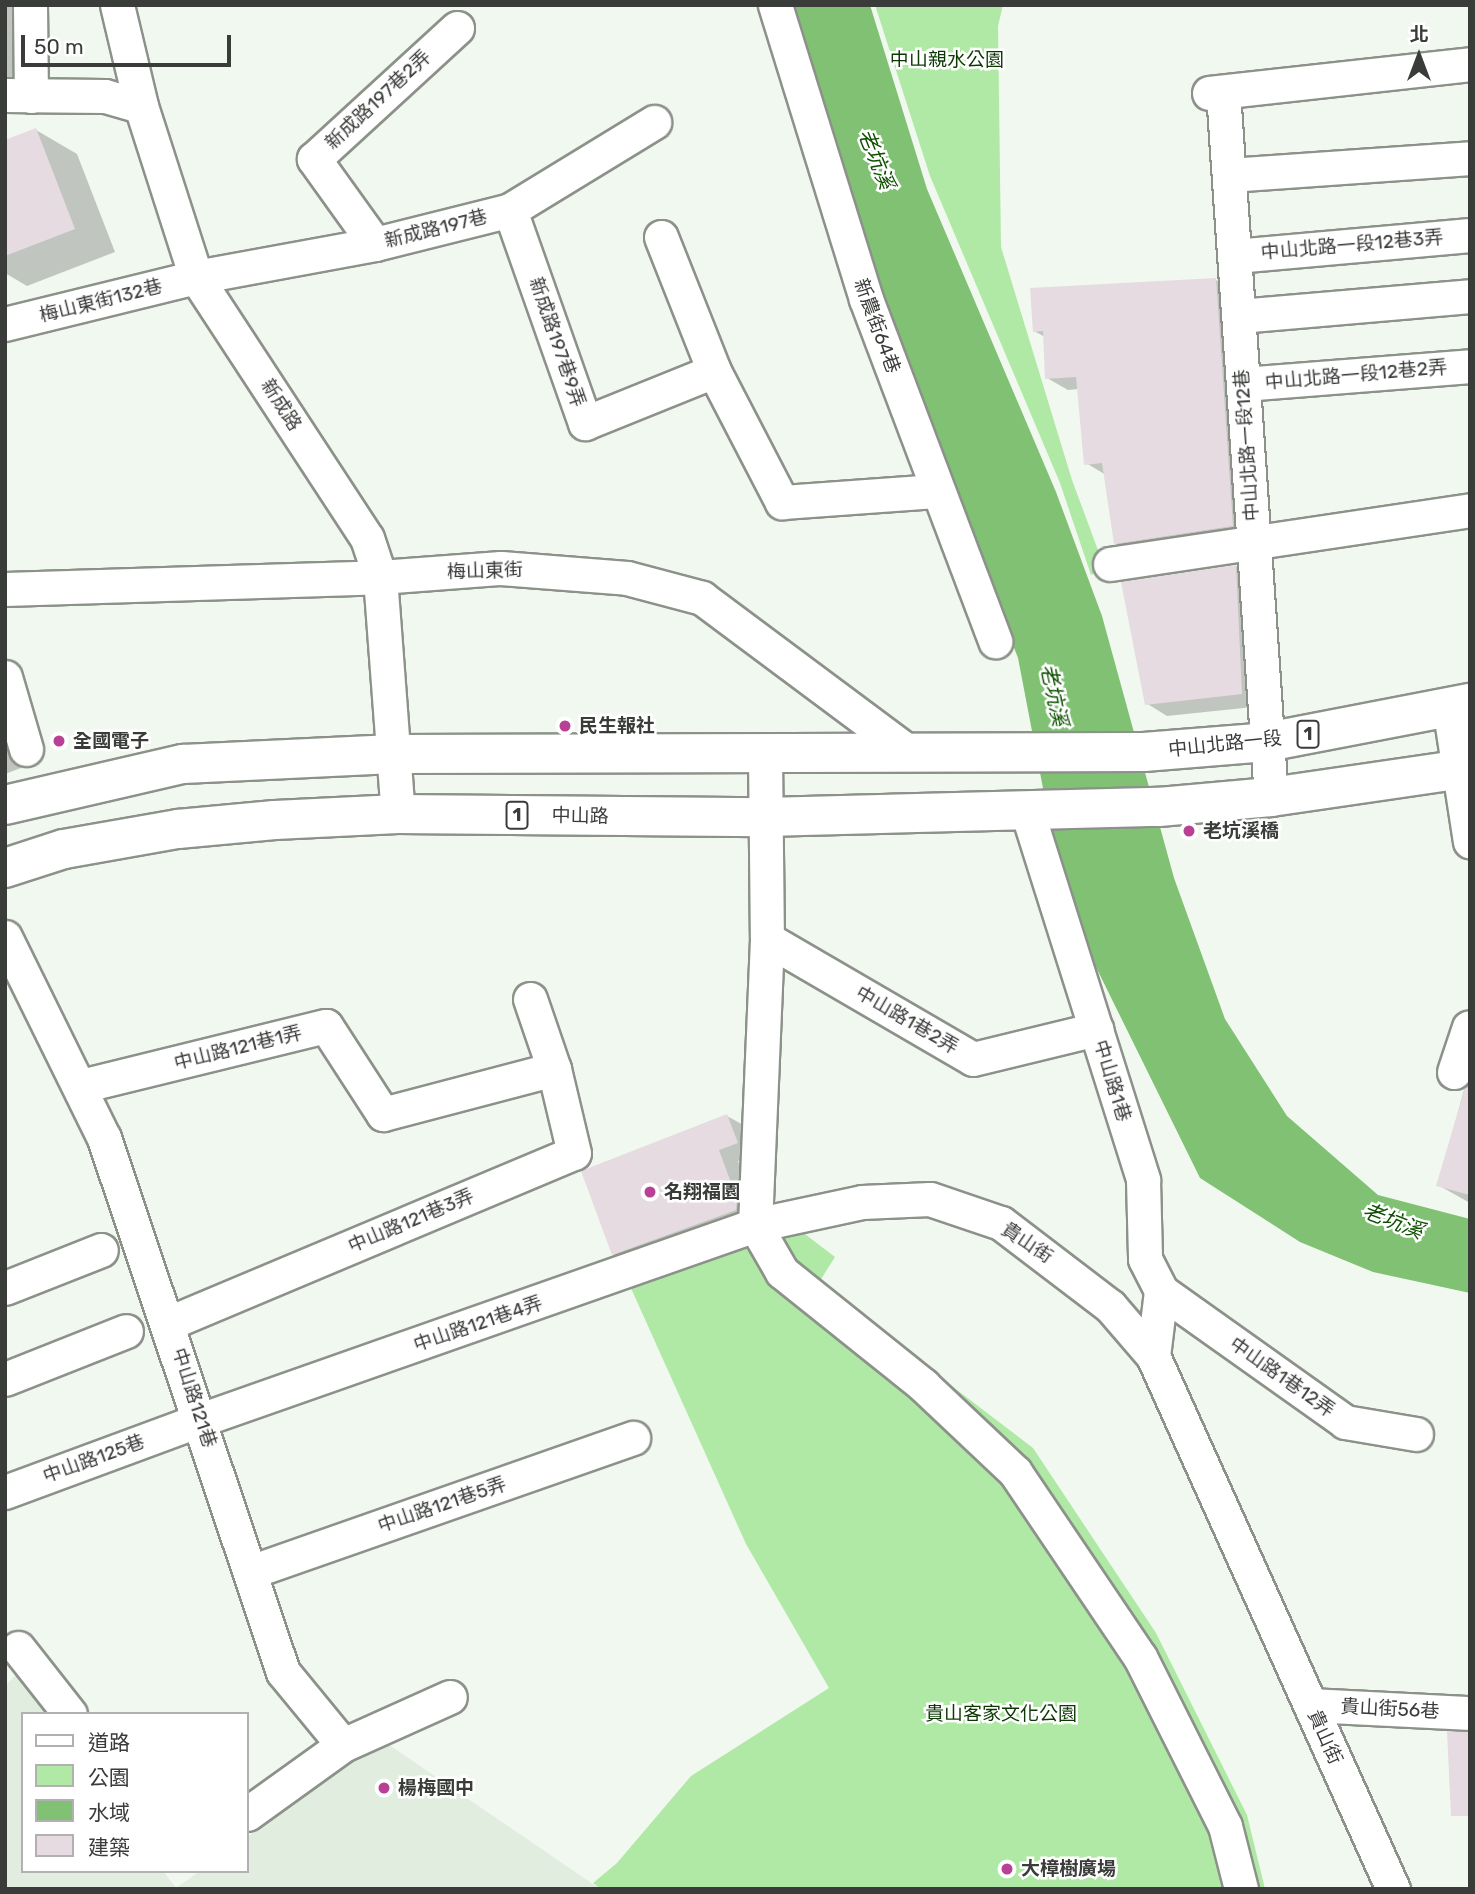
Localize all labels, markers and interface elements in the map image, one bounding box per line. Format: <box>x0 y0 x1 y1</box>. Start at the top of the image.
scale bar <box>24 21 234 65</box>
north arrow <box>1384 21 1454 91</box>
text: 北 <box>1409 23 1429 46</box>
text: 50 m <box>34 34 84 59</box>
street label: 新成路197巷2弄 <box>321 46 435 154</box>
park label: 中山親水公園 <box>890 49 1004 71</box>
water label: 老坑溪 <box>853 125 899 193</box>
street label: 新成路197巷 <box>382 205 490 253</box>
street label: 中山北路一段12巷3弄 <box>1260 226 1444 264</box>
street label: 新成路197巷9弄 <box>524 274 590 410</box>
street label: 梅山東街132巷 <box>37 275 165 327</box>
street label: 新農街64巷 <box>849 275 905 377</box>
street label: 中山北路一段12巷2弄 <box>1264 356 1448 394</box>
street label: 中山北路一段12巷 <box>1230 368 1264 522</box>
street label: 新成路 <box>256 375 306 435</box>
street label: 梅山東街 <box>447 558 523 584</box>
water label: 老坑溪 <box>1035 662 1073 728</box>
place label: 民生報社 <box>579 715 655 737</box>
marker: 民生報社 <box>557 718 573 734</box>
road number: 1 <box>1296 720 1320 748</box>
street label: 中山北路一段 <box>1167 727 1283 761</box>
place label: 全國電子 <box>73 730 149 752</box>
marker: 全國電子 <box>51 733 67 749</box>
road number: 1 <box>505 800 529 830</box>
street label: 中山路 <box>551 804 609 828</box>
place label: 老坑溪橋 <box>1203 820 1279 842</box>
marker: 老坑溪橋 <box>1181 823 1197 839</box>
street label: 中山路1巷2弄 <box>852 982 962 1058</box>
street label: 中山路121巷1弄 <box>172 1021 304 1075</box>
street label: 中山路1巷 <box>1089 1037 1135 1125</box>
place label: 名翔福園 <box>664 1181 740 1203</box>
street label: 中山路121巷3弄 <box>345 1184 477 1258</box>
marker: 名翔福園 <box>642 1184 658 1200</box>
water label: 老坑溪 <box>1359 1198 1427 1244</box>
street label: 貴山街 <box>997 1218 1057 1268</box>
street label: 中山路121巷4弄 <box>411 1291 545 1357</box>
street label: 中山路1巷12弄 <box>1225 1333 1339 1421</box>
street label: 中山路121巷 <box>167 1345 221 1451</box>
street label: 中山路125巷 <box>40 1430 148 1488</box>
street label: 中山路121巷5弄 <box>375 1472 509 1538</box>
street label: 貴山街56巷 <box>1340 1695 1440 1723</box>
park label: 貴山客家文化公園 <box>925 1703 1077 1725</box>
street label: 貴山街 <box>1303 1706 1347 1768</box>
legend <box>21 1712 248 1873</box>
text: 道路 <box>88 1730 130 1755</box>
text: 公園 <box>88 1765 130 1790</box>
place label: 楊梅國中 <box>398 1777 474 1799</box>
marker: 楊梅國中 <box>376 1780 392 1796</box>
text: 水域 <box>88 1800 130 1825</box>
text: 建築 <box>88 1835 130 1860</box>
place label: 大樟樹廣場 <box>1021 1858 1116 1880</box>
marker: 大樟樹廣場 <box>999 1861 1015 1877</box>

